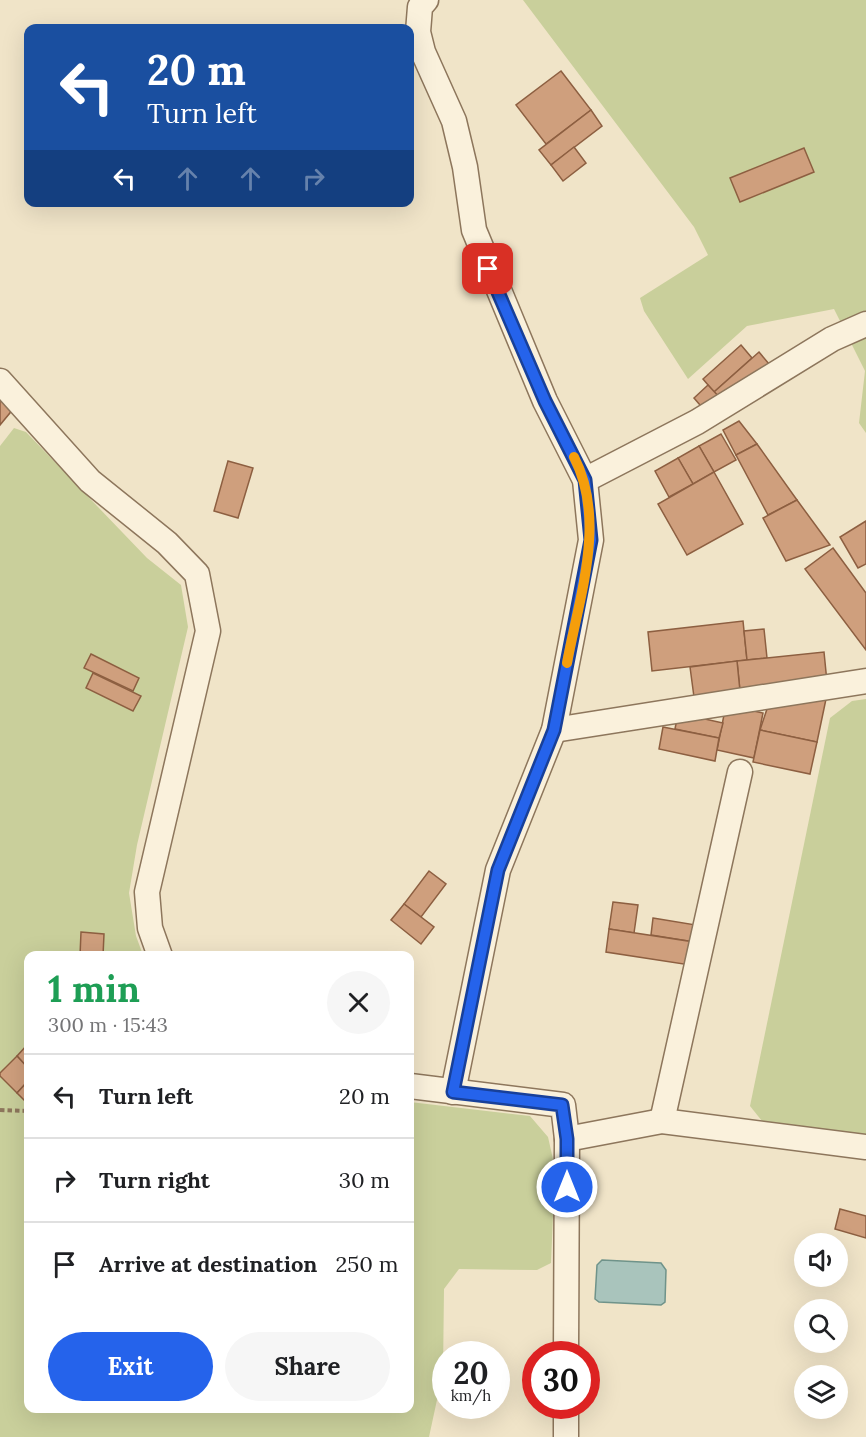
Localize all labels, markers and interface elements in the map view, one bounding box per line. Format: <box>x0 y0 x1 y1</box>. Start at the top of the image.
text: 20 m <box>147 43 246 97</box>
icon: left <box>48 48 126 126</box>
text: Turn left <box>147 96 257 130</box>
icon: left <box>108 162 141 195</box>
icon: ahead <box>171 162 204 195</box>
icon: ahead <box>234 162 267 195</box>
icon: right <box>297 162 330 195</box>
pin <box>462 243 513 294</box>
icon: arrive <box>471 252 504 285</box>
text: 1 min <box>48 966 140 1012</box>
button: close <box>327 971 390 1034</box>
text: 300 m · 15:43 <box>48 1012 168 1037</box>
icon: left <box>48 1080 81 1113</box>
text: Turn left <box>99 1082 193 1110</box>
text: 20 m <box>339 1082 390 1110</box>
position arrow <box>535 1155 599 1219</box>
icon: right <box>48 1164 81 1197</box>
text: Turn right <box>99 1166 210 1194</box>
text: 30 m <box>339 1166 390 1194</box>
map controls <box>794 1233 848 1419</box>
button: sound <box>794 1233 848 1287</box>
icon: arrive <box>48 1248 81 1281</box>
text: Arrive at destination <box>99 1250 317 1278</box>
text: 250 m <box>335 1250 398 1278</box>
button: search <box>794 1299 848 1353</box>
button: Exit <box>48 1332 213 1401</box>
button: Share <box>225 1332 390 1401</box>
speed limit sign: 30 <box>522 1341 600 1419</box>
text: 20 <box>453 1354 489 1392</box>
button: layers <box>794 1365 848 1419</box>
text: km/h <box>451 1386 491 1405</box>

